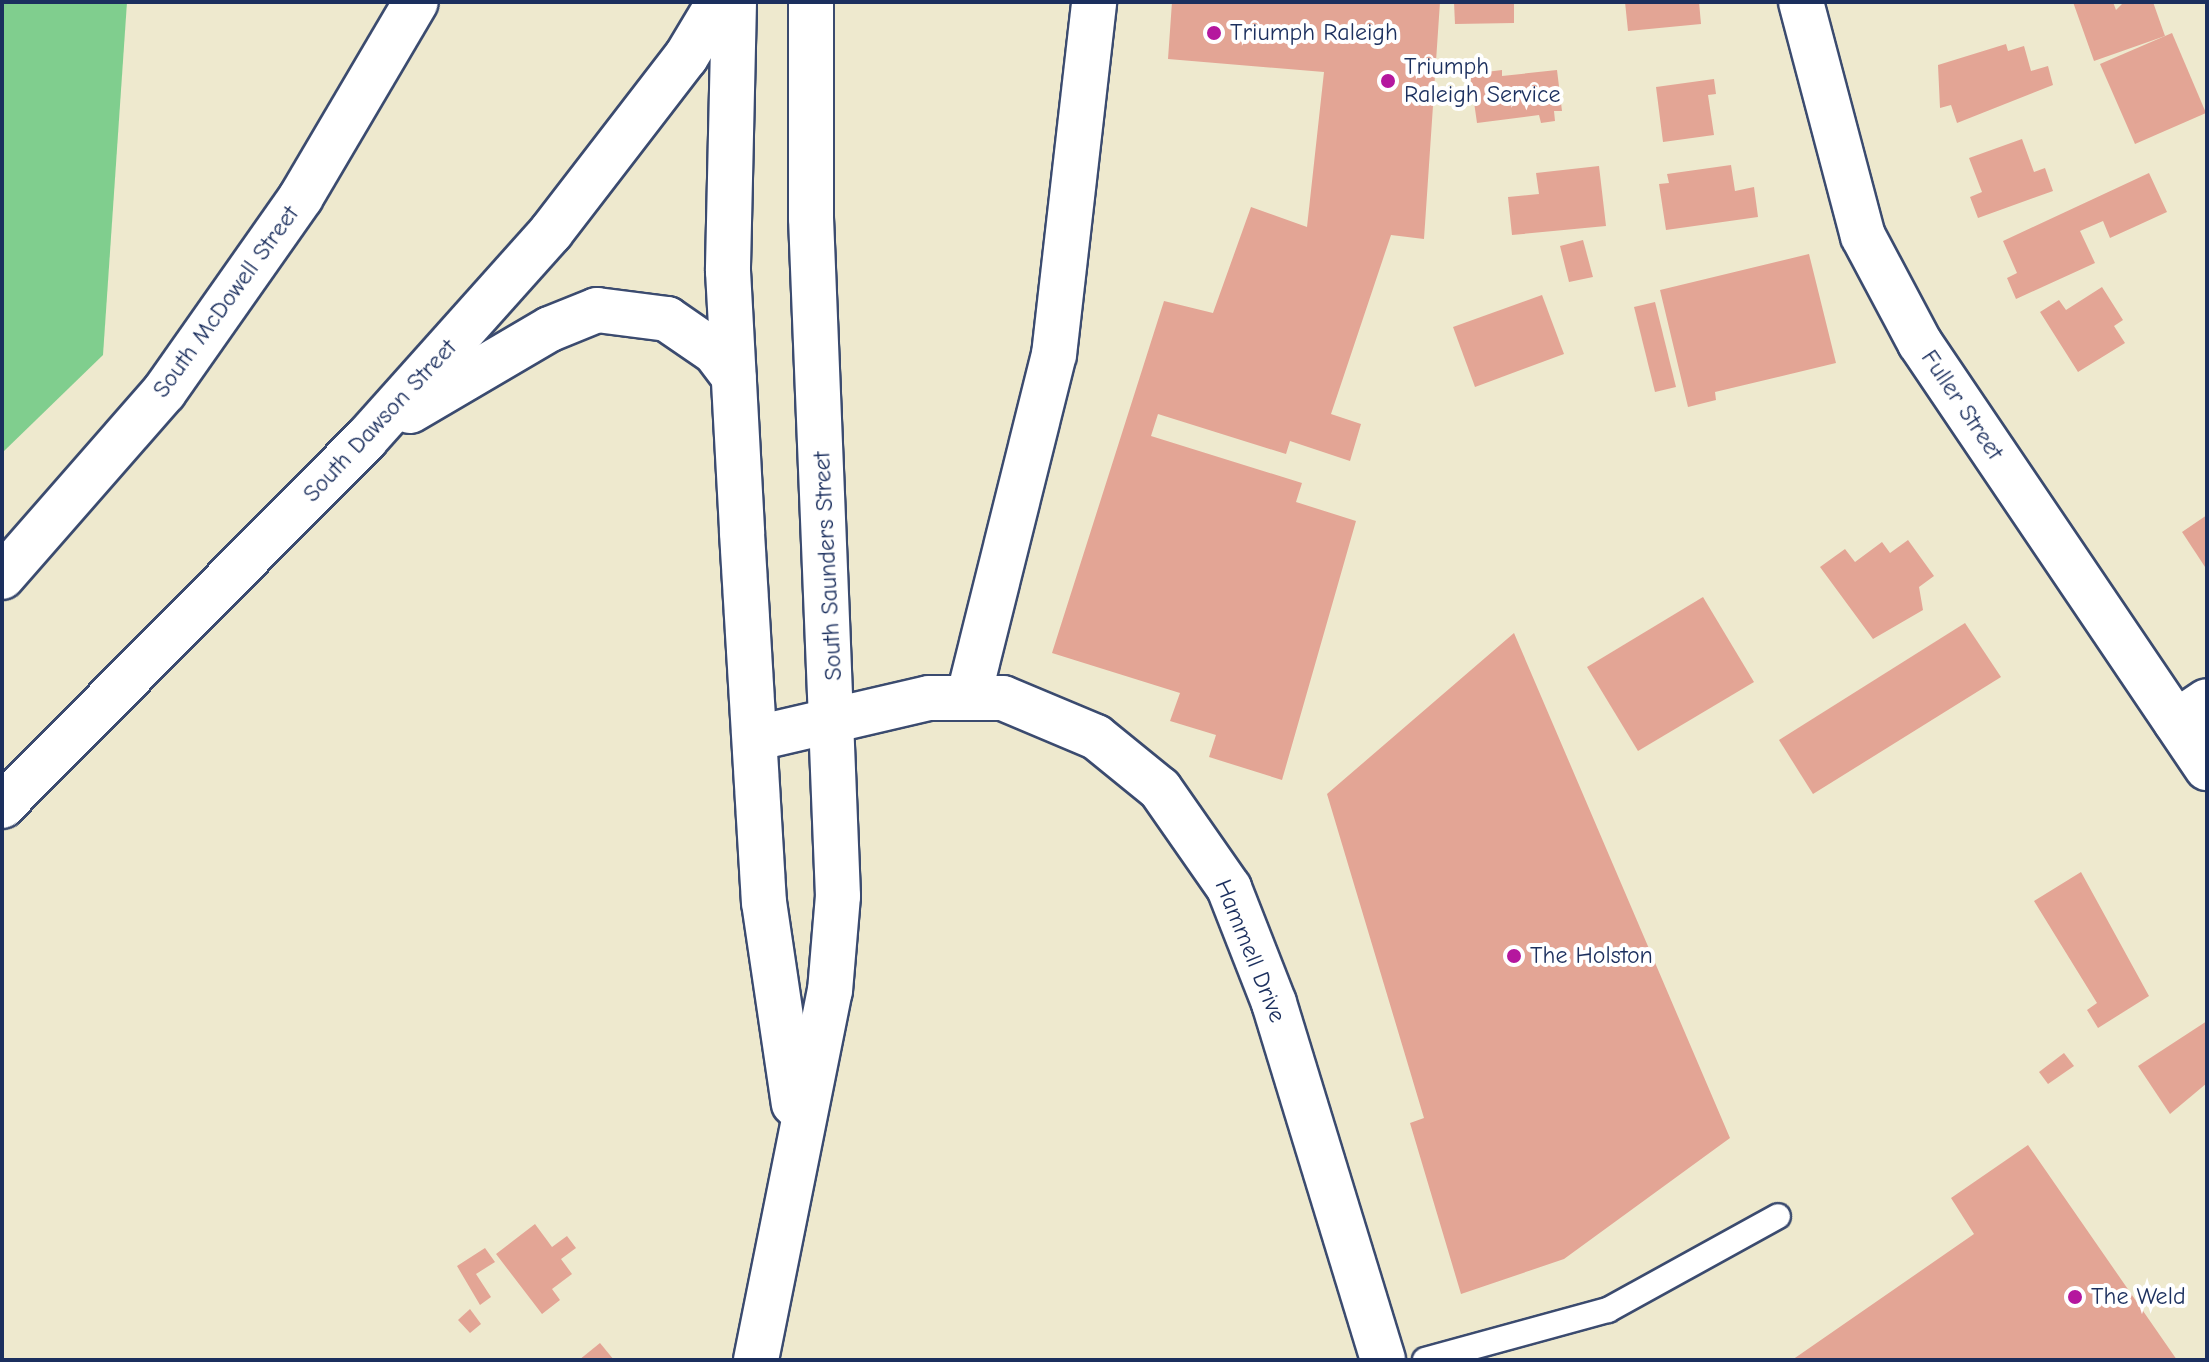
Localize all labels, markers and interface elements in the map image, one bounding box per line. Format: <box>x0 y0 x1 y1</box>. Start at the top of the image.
place label: Triumph Raleigh <box>1230 19 1398 47</box>
marker: Triumph Raleigh <box>1205 24 1223 42</box>
place label: Triumph Raleigh Service <box>1404 53 1561 109</box>
marker: Triumph Raleigh Service <box>1379 72 1397 90</box>
street label: South McDowell Street <box>147 201 305 403</box>
street label: South Dawson Street <box>297 334 463 508</box>
street label: Fuller Street <box>1915 345 2009 465</box>
street label: South Saunders Street <box>808 451 848 681</box>
street label: Hammell Drive <box>1208 875 1292 1027</box>
place label: The Holston <box>1530 942 1653 970</box>
marker: The Holston <box>1505 947 1523 965</box>
place label: The Weld <box>2091 1283 2186 1311</box>
marker: The Weld <box>2066 1288 2084 1306</box>

